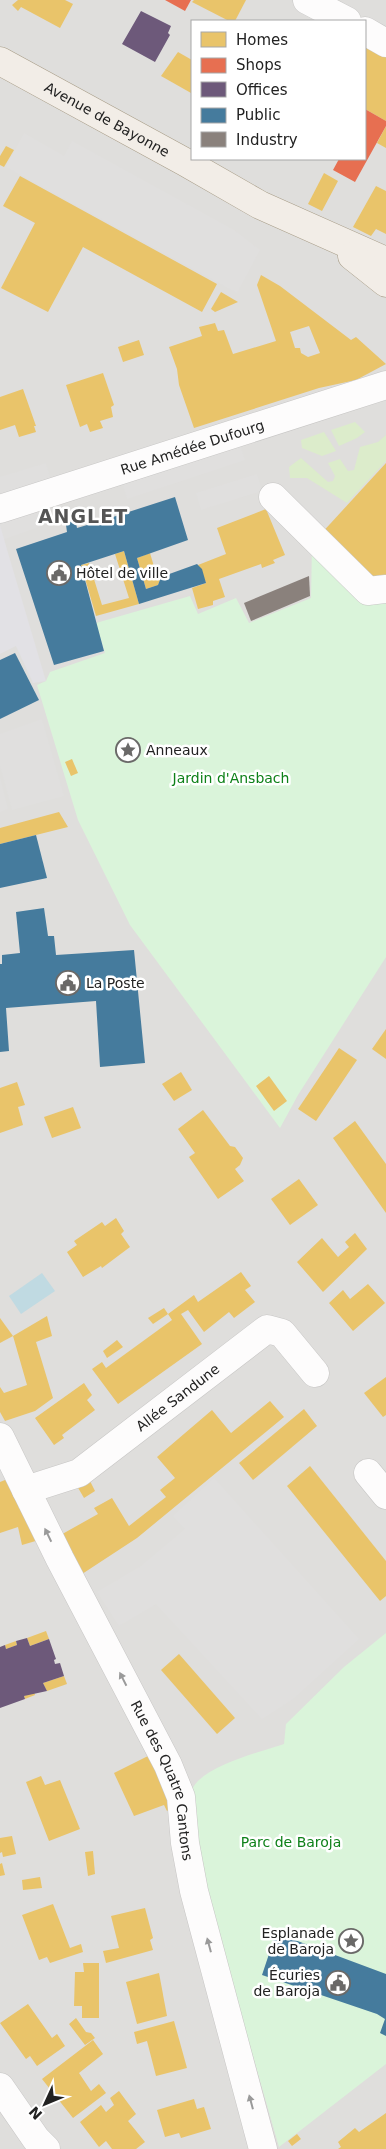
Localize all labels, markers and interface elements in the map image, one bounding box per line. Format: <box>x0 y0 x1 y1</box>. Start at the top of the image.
legend <box>191 20 366 160</box>
text: Homes <box>236 31 288 49</box>
text: Shops <box>236 56 282 74</box>
street label: Avenue de Bayonne <box>42 79 172 160</box>
text: Offices <box>236 81 288 99</box>
text: Public <box>236 106 280 124</box>
text: Industry <box>236 131 298 149</box>
street label: Rue Amédée Dufourg <box>118 417 266 478</box>
district label: ANGLET <box>38 505 128 527</box>
public building icon: Hôtel de ville <box>46 560 72 586</box>
place label: Hôtel de ville <box>76 565 168 581</box>
place icon: Anneaux <box>115 737 141 763</box>
place label: Anneaux <box>146 742 208 758</box>
park label: Jardin d'Ansbach <box>172 770 289 786</box>
public building icon: La Poste <box>55 970 81 996</box>
place label: La Poste <box>86 975 145 991</box>
street label: Allée Sandune <box>133 1360 223 1434</box>
one-way arrow <box>44 1527 52 1542</box>
one-way arrow <box>119 1671 127 1686</box>
street label: Rue des Quatre Cantons <box>128 1698 196 1862</box>
park label: Parc de Baroja <box>241 1834 341 1850</box>
place label: Esplanade de Baroja <box>262 1925 334 1957</box>
place icon: Esplanade de Baroja <box>338 1928 364 1954</box>
one-way arrow <box>204 1937 212 1952</box>
place label: Écuries de Baroja <box>253 1967 320 1999</box>
public building icon: Écuries de Baroja <box>325 1970 351 1996</box>
north arrow <box>20 2079 70 2129</box>
one-way arrow <box>246 2094 254 2109</box>
text: N <box>26 2103 45 2123</box>

